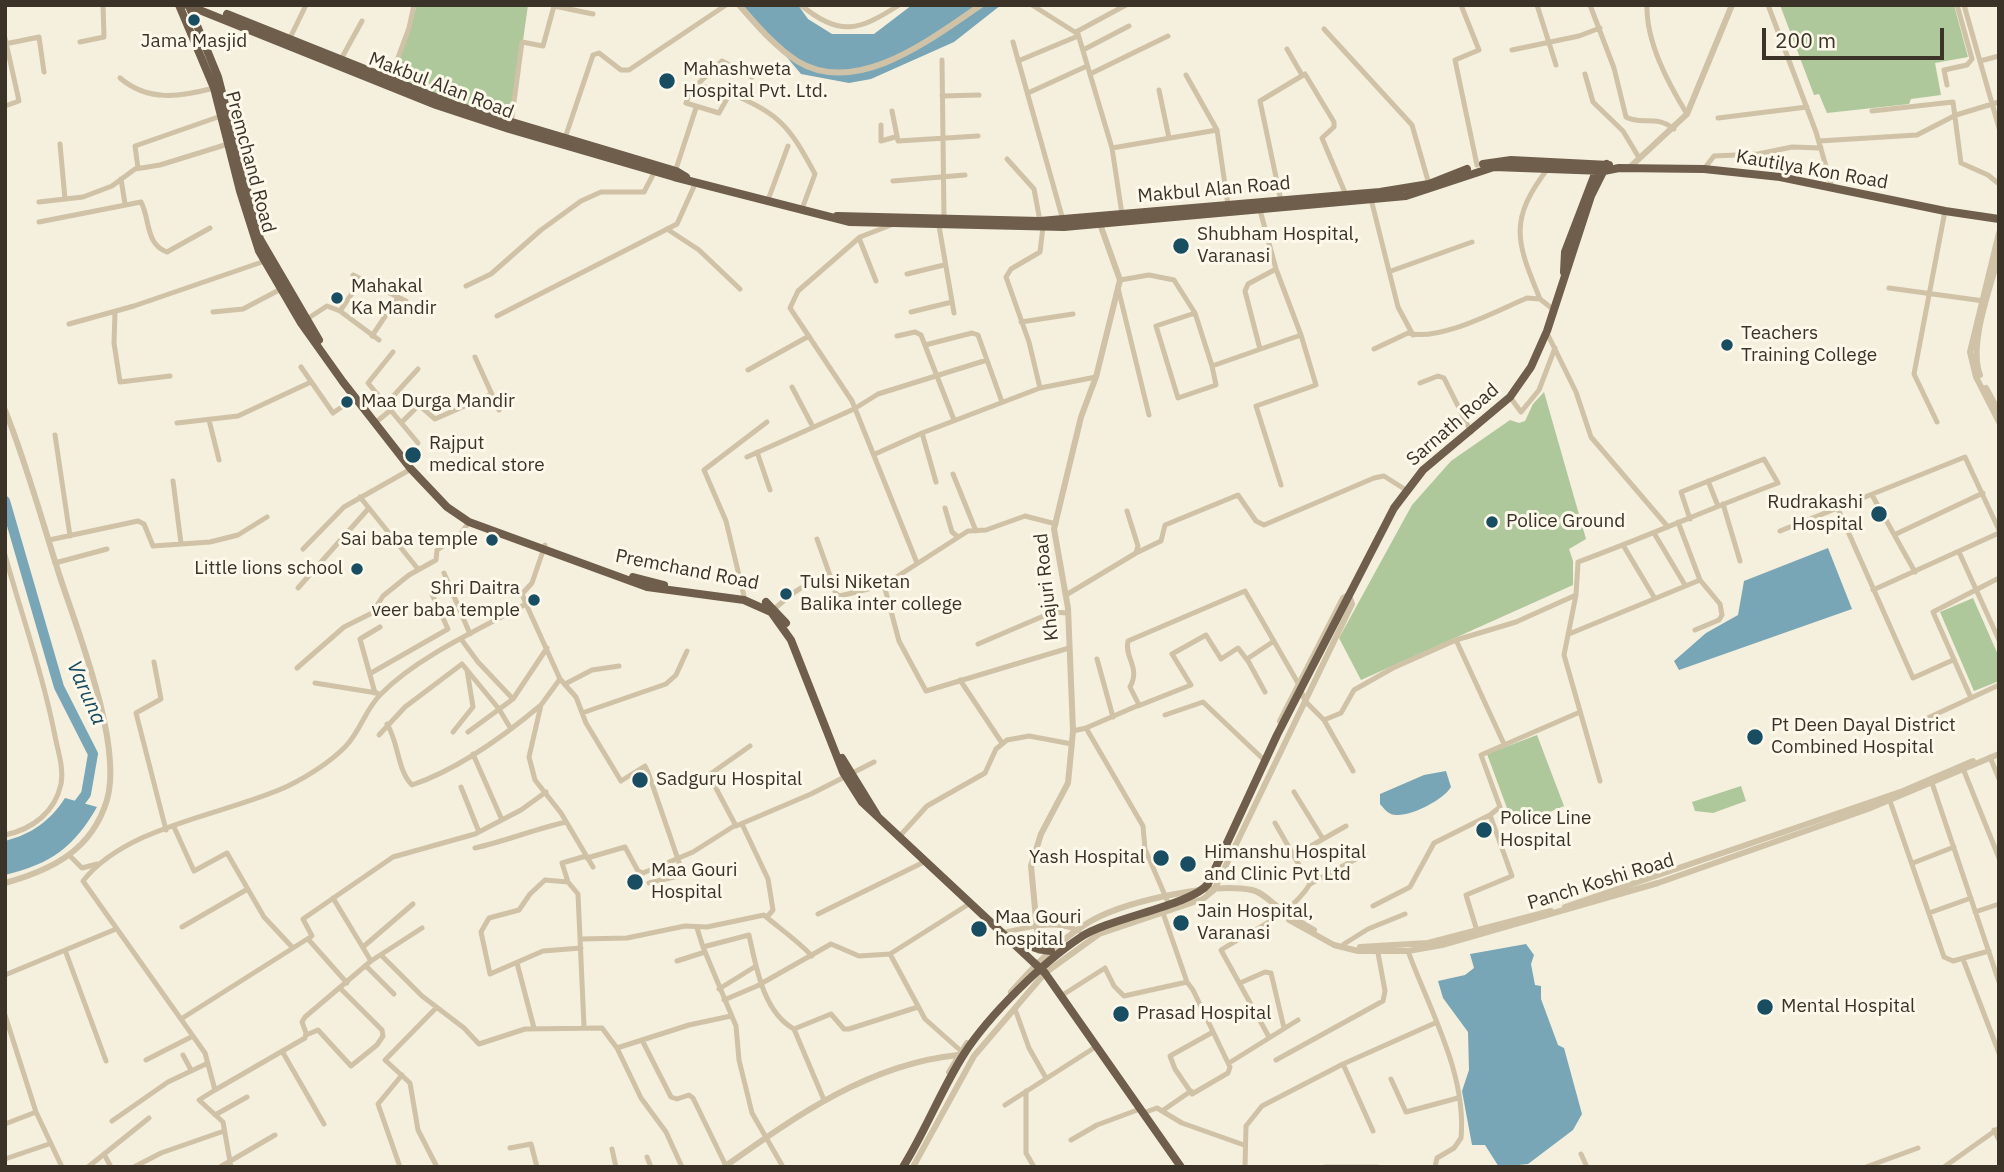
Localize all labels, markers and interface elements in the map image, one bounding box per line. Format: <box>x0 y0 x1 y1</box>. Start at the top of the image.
marker: Jama Masjid <box>186 12 202 28</box>
scale bar <box>1766 14 1948 58</box>
text: 200 m <box>1775 26 1836 54</box>
place label: Jama Masjid <box>141 31 247 53</box>
street label: Makbul Alan Road <box>365 48 517 124</box>
place label: Mahashweta Hospital Pvt. Ltd. <box>683 59 828 103</box>
marker: Mahashweta Hospital Pvt. Ltd. <box>657 71 677 91</box>
street label: Premchand Road <box>220 89 280 235</box>
street label: Kautilya Kon Road <box>1734 145 1890 195</box>
street label: Makbul Alan Road <box>1137 172 1291 208</box>
place label: Shubham Hospital, Varanasi <box>1197 224 1359 268</box>
marker: Shubham Hospital, Varanasi <box>1171 236 1191 256</box>
place label: Mahakal Ka Mandir <box>351 276 436 320</box>
marker: Mahakal Ka Mandir <box>329 290 345 306</box>
place label: Teachers Training College <box>1741 323 1877 367</box>
marker: Teachers Training College <box>1719 337 1735 353</box>
street label: Sarnath Road <box>1402 379 1504 471</box>
place label: Maa Durga Mandir <box>361 391 515 413</box>
marker: Maa Durga Mandir <box>339 394 355 410</box>
place label: Rajput medical store <box>429 433 545 477</box>
marker: Rajput medical store <box>403 445 423 465</box>
place label: Rudrakashi Hospital <box>1767 492 1863 536</box>
marker: Rudrakashi Hospital <box>1869 504 1889 524</box>
place label: Police Ground <box>1506 511 1625 533</box>
marker: Police Ground <box>1484 514 1500 530</box>
place label: Sai baba temple <box>341 529 478 551</box>
marker: Sai baba temple <box>484 532 500 548</box>
street label: Khajuri Road <box>1030 532 1064 642</box>
street label: Premchand Road <box>613 545 761 595</box>
place label: Little lions school <box>194 558 343 580</box>
marker: Little lions school <box>349 561 365 577</box>
place label: Tulsi Niketan Balika inter college <box>800 572 962 616</box>
place label: Shri Daitra veer baba temple <box>371 578 520 622</box>
marker: Tulsi Niketan Balika inter college <box>778 586 794 602</box>
marker: Shri Daitra veer baba temple <box>526 592 542 608</box>
water label: Varuna <box>61 657 111 729</box>
place label: Pt Deen Dayal District Combined Hospital <box>1771 715 1956 759</box>
marker: Pt Deen Dayal District Combined Hospital <box>1745 727 1765 747</box>
place label: Sadguru Hospital <box>656 769 802 791</box>
marker: Sadguru Hospital <box>630 770 650 790</box>
place label: Police Line Hospital <box>1500 808 1592 852</box>
marker: Police Line Hospital <box>1474 820 1494 840</box>
place label: Himanshu Hospital and Clinic Pvt Ltd <box>1204 842 1366 886</box>
place label: Yash Hospital <box>1029 847 1145 869</box>
marker: Yash Hospital <box>1151 848 1171 868</box>
street label: Panch Koshi Road <box>1525 849 1677 915</box>
marker: Himanshu Hospital and Clinic Pvt Ltd <box>1178 854 1198 874</box>
place label: Maa Gouri Hospital <box>651 860 738 904</box>
marker: Maa Gouri Hospital <box>625 872 645 892</box>
place label: Jain Hospital, Varanasi <box>1197 901 1313 945</box>
place label: Maa Gouri hospital <box>995 907 1082 951</box>
marker: Jain Hospital, Varanasi <box>1171 913 1191 933</box>
marker: Maa Gouri hospital <box>969 919 989 939</box>
place label: Mental Hospital <box>1781 996 1915 1018</box>
marker: Mental Hospital <box>1755 997 1775 1017</box>
place label: Prasad Hospital <box>1137 1003 1271 1025</box>
marker: Prasad Hospital <box>1111 1004 1131 1024</box>

